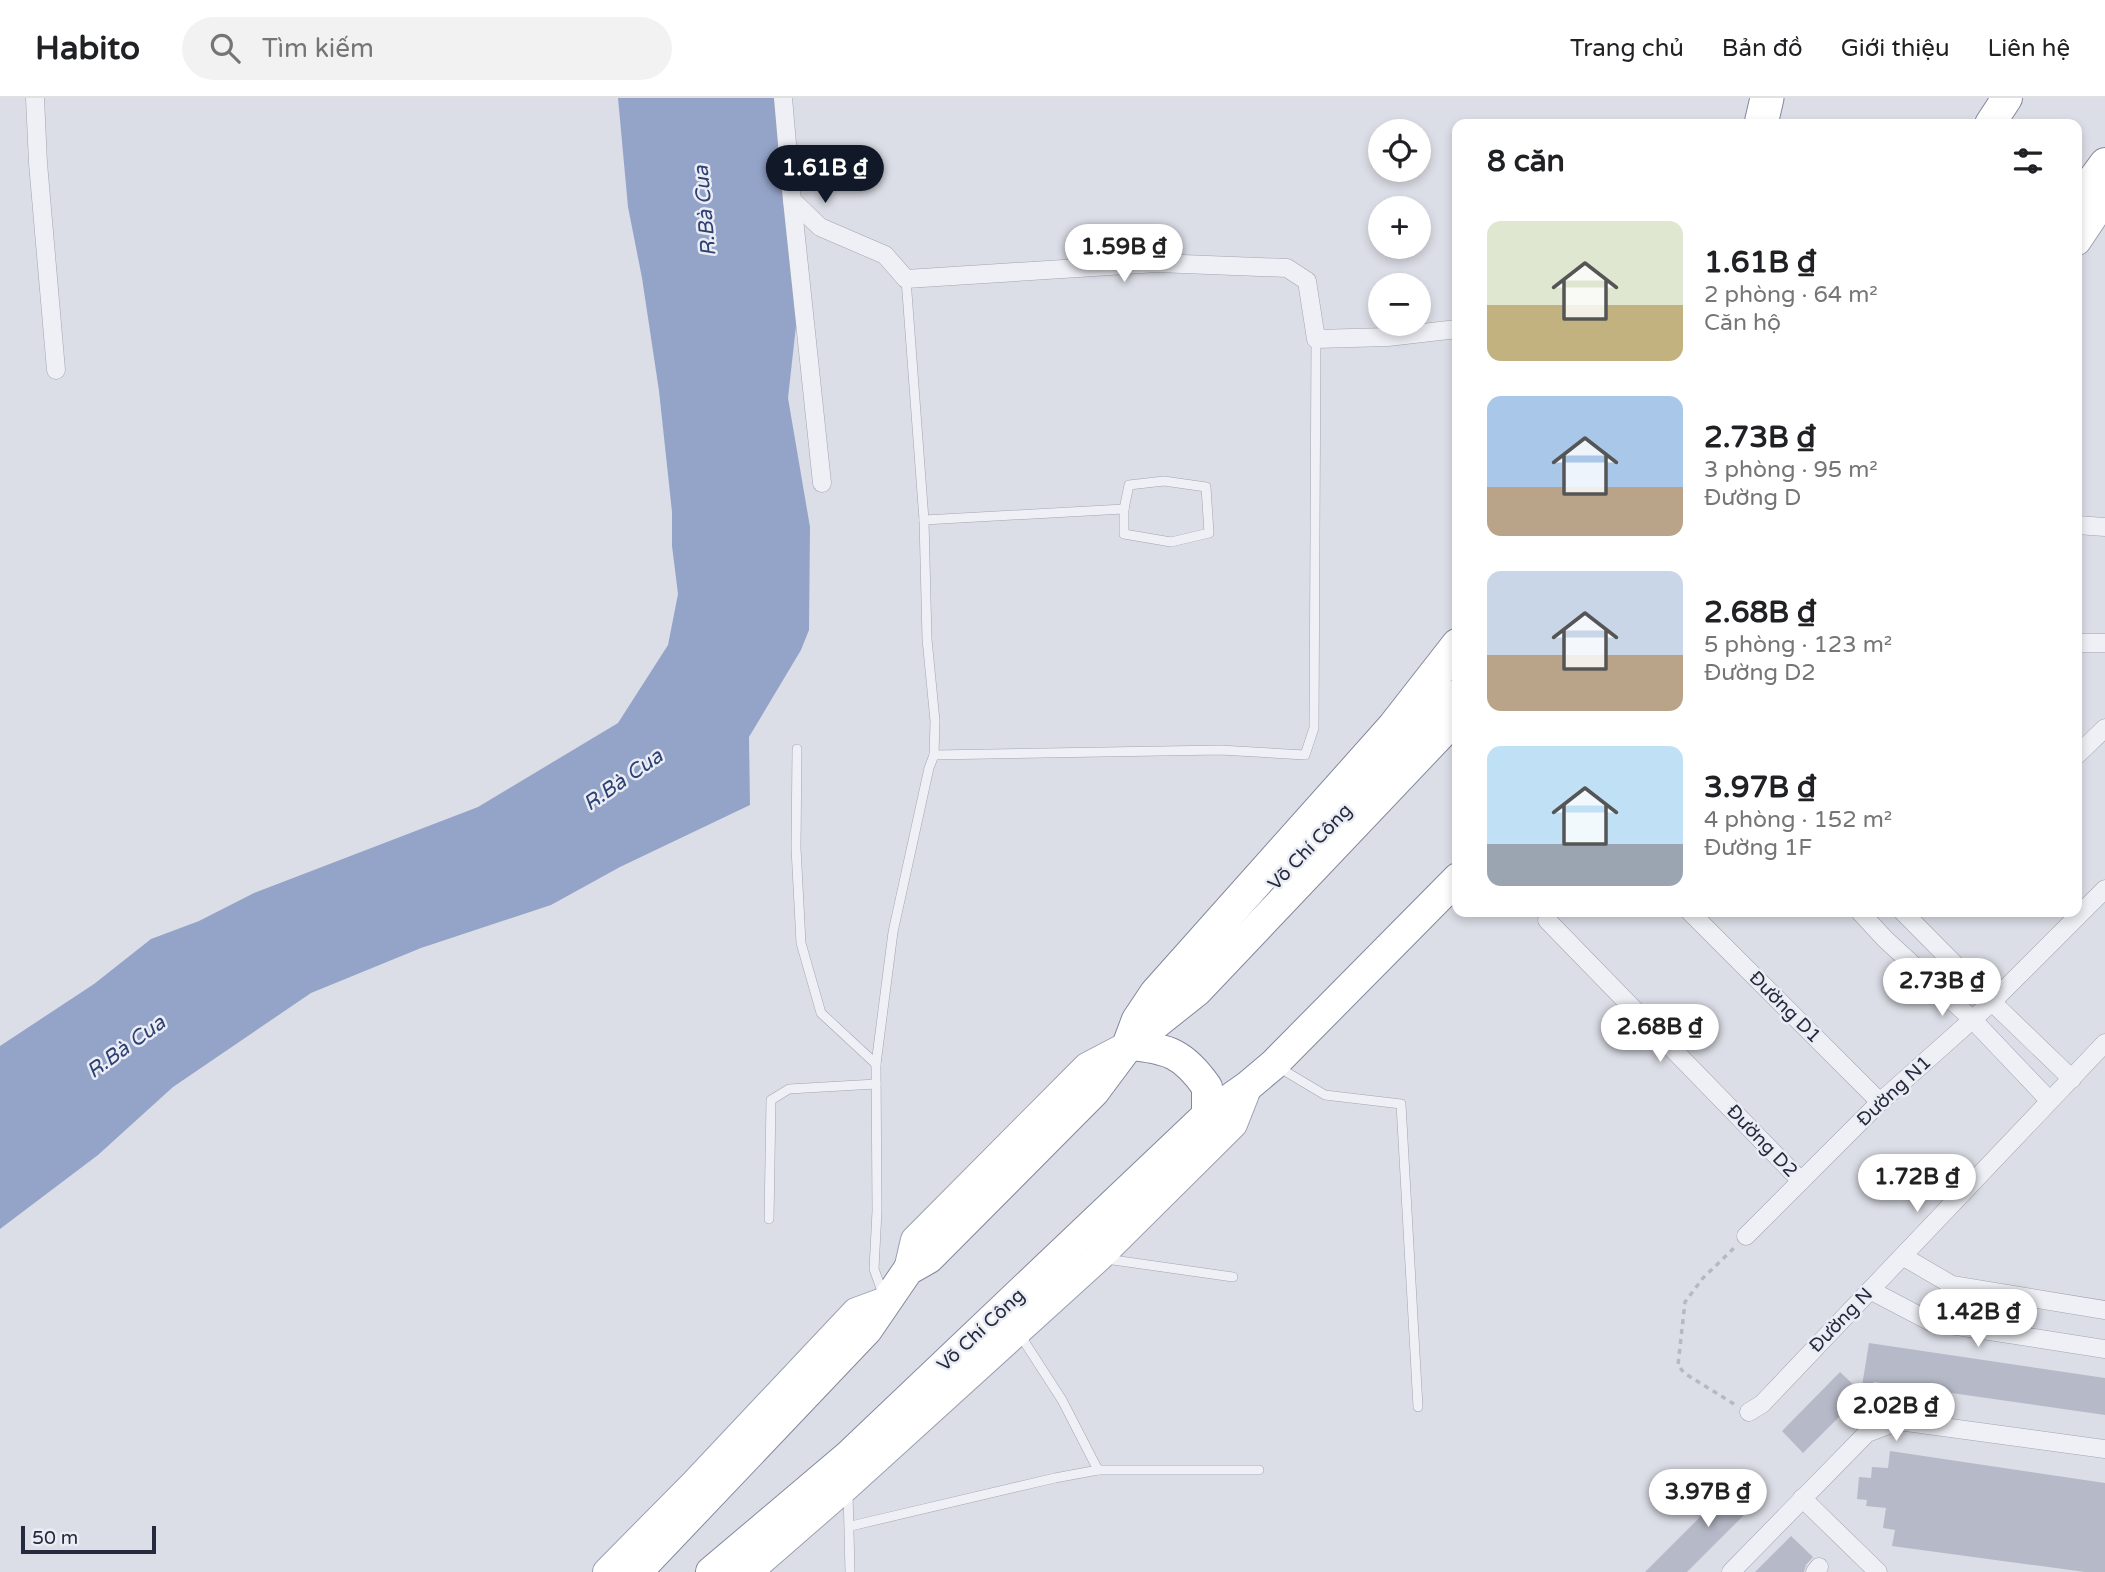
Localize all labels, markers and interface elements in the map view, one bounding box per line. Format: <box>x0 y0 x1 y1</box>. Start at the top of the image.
search box <box>182 17 672 80</box>
text: Habito <box>35 29 140 68</box>
icon: search <box>206 29 244 67</box>
text: Tìm kiếm <box>262 33 374 64</box>
text: Trang chủ <box>1570 34 1684 63</box>
text: Bản đồ <box>1722 34 1803 63</box>
text: Giới thiệu <box>1841 34 1950 63</box>
text: Liên hệ <box>1988 34 2070 63</box>
map controls <box>1368 119 1431 336</box>
button: locate <box>1368 119 1431 182</box>
icon: filters <box>2009 142 2047 180</box>
text: 8 căn <box>1487 143 1565 180</box>
pin: 1.61B ₫ <box>760 146 890 205</box>
text: 1.61B ₫ <box>782 154 868 182</box>
water label: R.Bà Cua <box>688 163 721 258</box>
button: + <box>1368 196 1431 259</box>
pin: 1.59B ₫ <box>1059 225 1189 284</box>
text: 1.59B ₫ <box>1081 233 1167 261</box>
text: 1.61B ₫ <box>1704 244 1817 281</box>
icon: home <box>1543 249 1627 333</box>
button: − <box>1368 273 1431 336</box>
text: 2 phòng · 64 m² <box>1704 281 1878 309</box>
text: Căn hộ <box>1704 309 1781 337</box>
text: 2.73B ₫ <box>1704 419 1816 456</box>
icon: home <box>1543 424 1627 508</box>
text: 3 phòng · 95 m² <box>1704 456 1878 484</box>
text: Đường D <box>1704 484 1801 512</box>
text: 2.68B ₫ <box>1704 594 1817 631</box>
icon: home <box>1543 599 1627 683</box>
text: 5 phòng · 123 m² <box>1704 631 1892 659</box>
text: Đường D2 <box>1704 659 1816 687</box>
water label: R.Bà Cua <box>578 743 668 816</box>
text: 3.97B ₫ <box>1704 769 1817 806</box>
icon: home <box>1543 774 1627 858</box>
street label: Võ Chí Công <box>1264 799 1356 895</box>
text: 4 phòng · 152 m² <box>1704 806 1892 834</box>
text: Đường 1F <box>1704 834 1812 862</box>
pin: 2.73B ₫ <box>1877 958 2007 1018</box>
street label: Đường D1 <box>1745 967 1825 1047</box>
text: 2.73B ₫ <box>1899 967 1985 995</box>
pin: 2.68B ₫ <box>1595 1004 1725 1064</box>
water label: R.Bà Cua <box>82 1009 171 1084</box>
text: 2.68B ₫ <box>1617 1013 1703 1041</box>
street label: Đường N1 <box>1852 1051 1936 1131</box>
street label: Đường D2 <box>1722 1100 1802 1182</box>
pin: 1.72B ₫ <box>1852 1154 1982 1214</box>
text: 1.72B ₫ <box>1874 1163 1960 1191</box>
street label: Đường N <box>1805 1283 1877 1357</box>
street label: Võ Chí Công <box>933 1284 1029 1376</box>
pin: 1.42B ₫ <box>1913 1290 2043 1349</box>
text: 1.42B ₫ <box>1935 1298 2021 1326</box>
pin: 2.02B ₫ <box>1831 1384 1961 1443</box>
text: 2.02B ₫ <box>1853 1392 1939 1420</box>
pin: 3.97B ₫ <box>1643 1470 1773 1529</box>
text: 3.97B ₫ <box>1665 1478 1751 1506</box>
scale bar <box>21 1523 156 1555</box>
text: 50 m <box>32 1527 78 1549</box>

